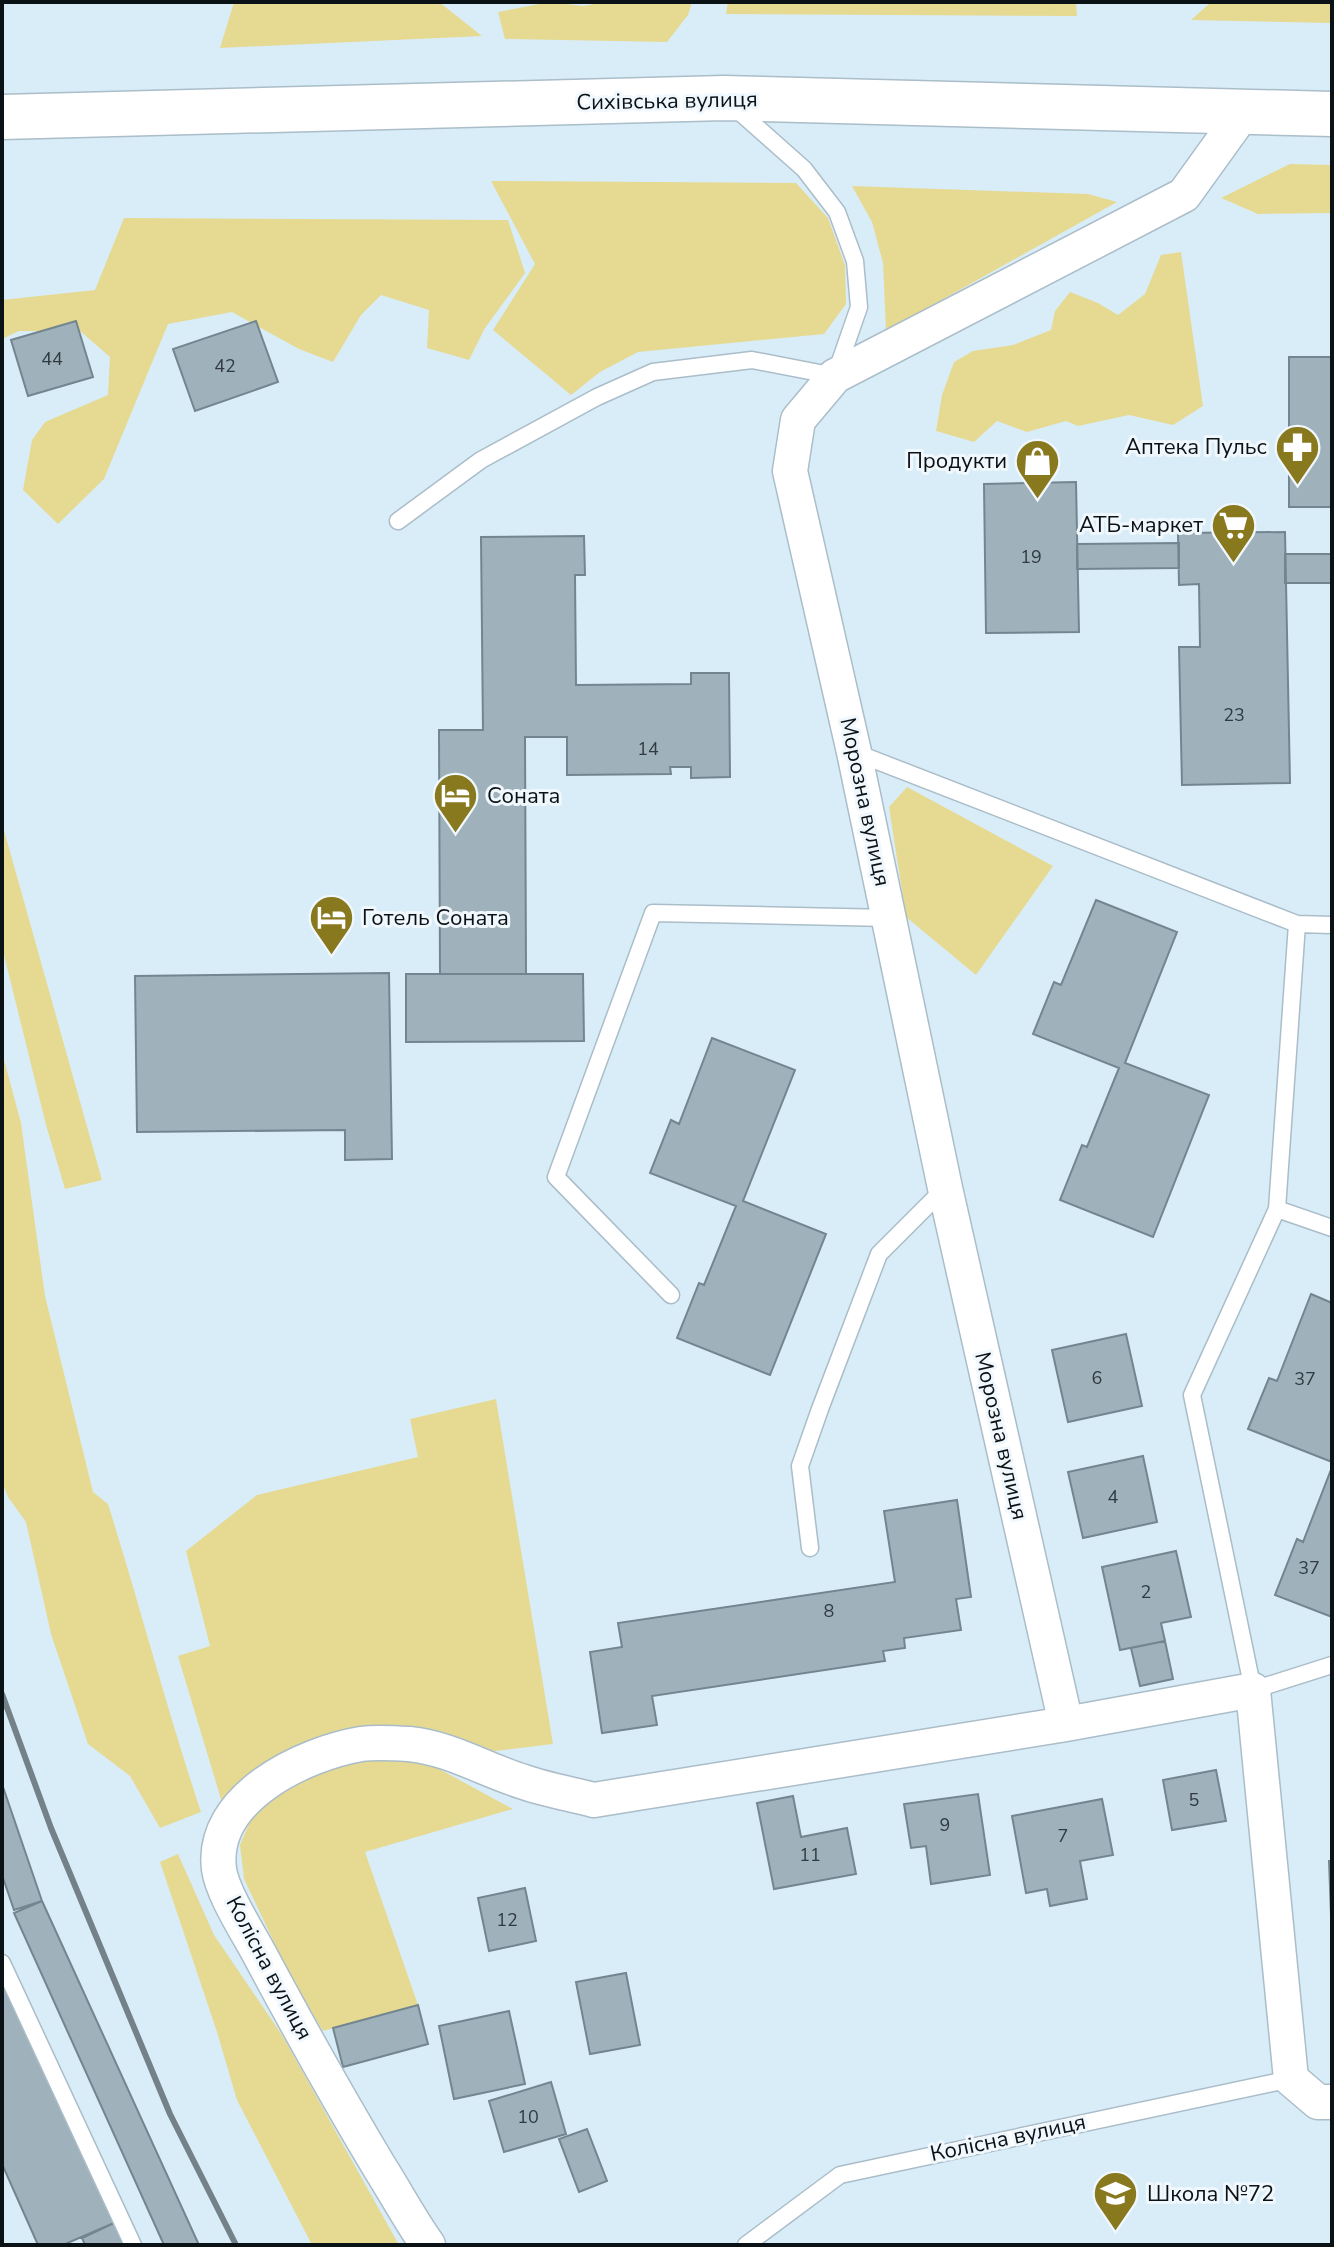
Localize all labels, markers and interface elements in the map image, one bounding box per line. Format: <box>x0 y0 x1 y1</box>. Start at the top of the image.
street label: Сихівська вулиця <box>576 84 758 118</box>
house number: 44 <box>41 347 63 371</box>
house number: 42 <box>214 354 236 378</box>
pharmacy icon: Аптека Пульс <box>1274 423 1322 486</box>
place label: Аптека Пульс <box>1125 432 1267 462</box>
shop icon: Продукти <box>1014 437 1062 500</box>
place label: Продукти <box>906 446 1007 476</box>
supermarket icon: АТБ-маркет <box>1210 501 1258 564</box>
place label: АТБ-маркет <box>1079 510 1203 540</box>
house number: 19 <box>1020 545 1042 569</box>
house number: 23 <box>1223 703 1245 727</box>
street label: Морозна вулиця <box>832 715 898 889</box>
house number: 14 <box>637 737 659 761</box>
hotel icon: Соната <box>432 772 480 835</box>
place label: Соната <box>487 781 560 811</box>
hotel icon: Готель Соната <box>307 894 355 957</box>
place label: Готель Соната <box>362 903 509 933</box>
street label: Морозна вулиця <box>967 1349 1035 1523</box>
house number: 6 <box>1092 1366 1102 1390</box>
house number: 37 <box>1294 1367 1316 1391</box>
house number: 4 <box>1108 1485 1119 1509</box>
house number: 37 <box>1298 1556 1320 1580</box>
house number: 2 <box>1141 1580 1151 1604</box>
house number: 8 <box>824 1599 834 1623</box>
house number: 5 <box>1189 1788 1199 1812</box>
house number: 9 <box>940 1813 950 1837</box>
house number: 7 <box>1058 1824 1068 1848</box>
house number: 11 <box>799 1843 821 1867</box>
street label: Колісна вулиця <box>219 1891 319 2045</box>
house number: 12 <box>496 1908 518 1932</box>
house number: 10 <box>517 2105 539 2129</box>
street label: Колісна вулиця <box>927 2107 1089 2169</box>
school or university icon: Школа №72 <box>1092 2170 1140 2233</box>
place label: Школа №72 <box>1147 2179 1274 2209</box>

